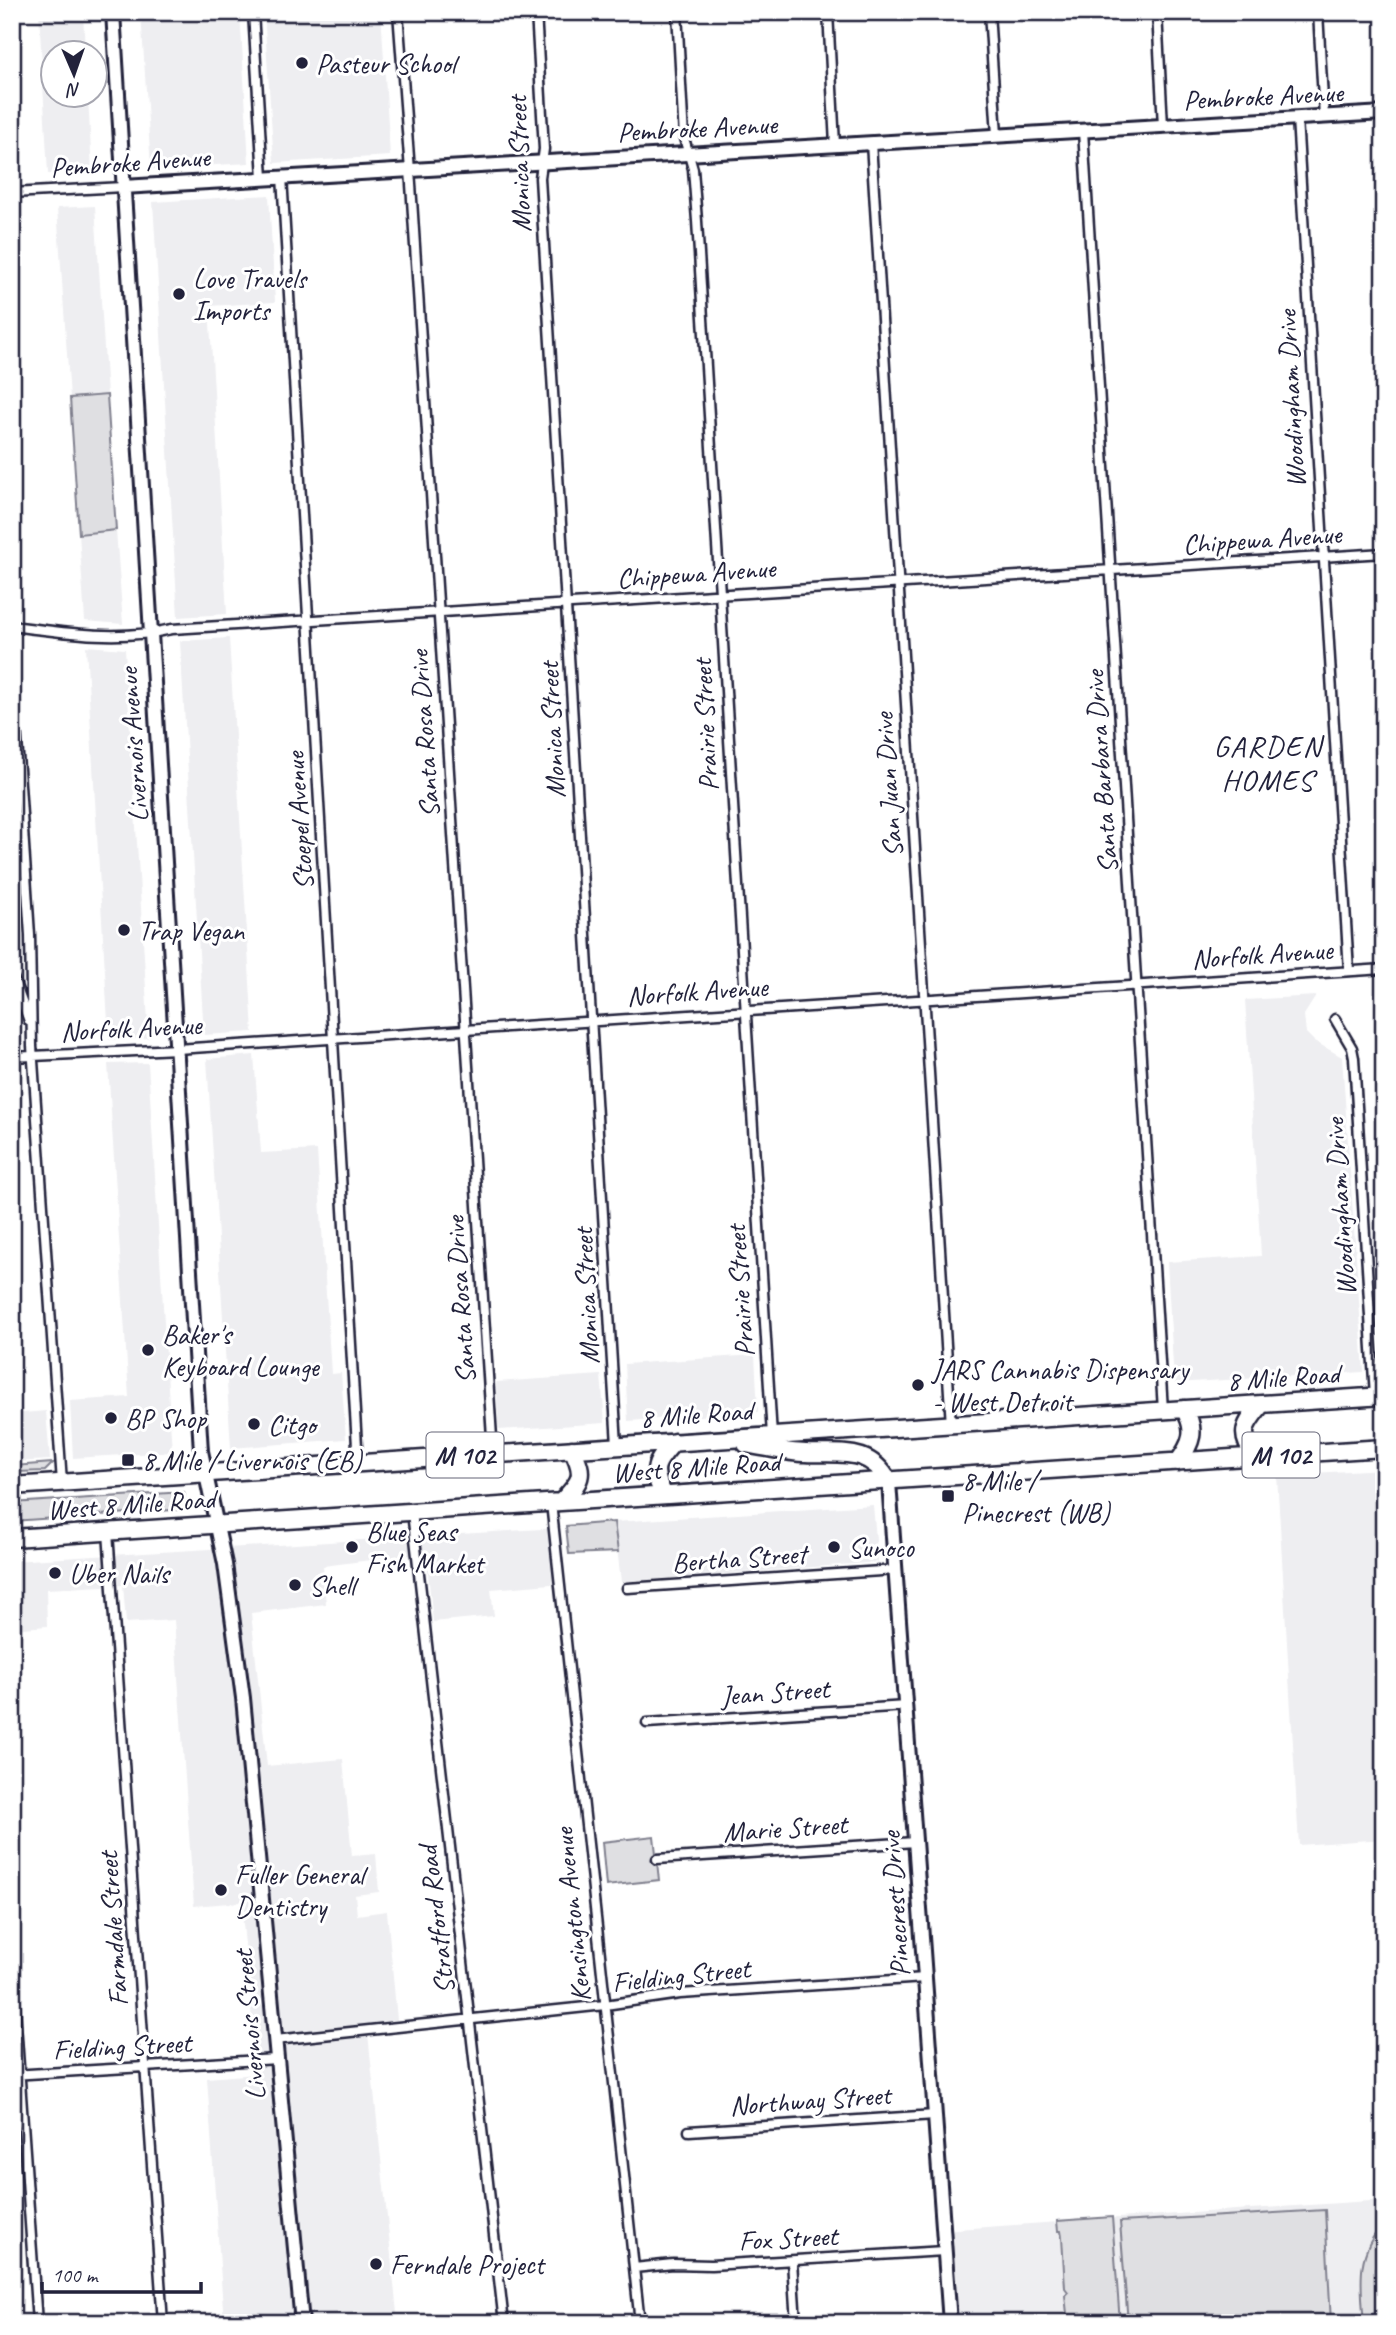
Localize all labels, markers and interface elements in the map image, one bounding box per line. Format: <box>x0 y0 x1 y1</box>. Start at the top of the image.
north arrow <box>38 38 108 108</box>
place label: Pasteur School <box>316 46 461 81</box>
marker: Pasteur School <box>294 55 310 71</box>
street label: Pembroke Avenue <box>1182 74 1346 118</box>
text: N <box>65 78 81 102</box>
street label: Monica Street <box>499 93 539 233</box>
street label: Pembroke Avenue <box>616 106 780 150</box>
street label: Pembroke Avenue <box>49 139 213 185</box>
place label: Love Travels Imports <box>193 261 308 328</box>
marker: Love Travels Imports <box>171 286 187 302</box>
street label: Woodingham Drive <box>1269 307 1313 489</box>
street label: Chippewa Avenue <box>1182 516 1344 562</box>
street label: Chippewa Avenue <box>616 550 778 596</box>
street label: Santa Rosa Drive <box>401 647 447 819</box>
street label: Prairie Street <box>684 655 726 792</box>
street label: Monica Street <box>531 658 573 799</box>
street label: Livernois Avenue <box>110 665 156 823</box>
street label: Santa Barbara Drive <box>1076 667 1126 875</box>
street label: San Juan Drive <box>865 710 911 858</box>
district label: GARDEN HOMES <box>1214 727 1326 799</box>
street label: Stoepel Avenue <box>277 749 321 891</box>
place label: Trap Vegan <box>138 913 246 948</box>
marker: Trap Vegan <box>116 922 132 938</box>
street label: Norfolk Avenue <box>1190 931 1335 976</box>
street label: Norfolk Avenue <box>625 968 770 1013</box>
street label: Norfolk Avenue <box>60 1007 204 1049</box>
street label: Woodingham Drive <box>1316 1115 1364 1297</box>
street label: Santa Rosa Drive <box>437 1213 483 1385</box>
street label: Prairie Street <box>718 1221 762 1358</box>
street label: Monica Street <box>565 1224 607 1365</box>
place label: Baker's Keyboard Lounge <box>162 1317 321 1384</box>
marker: Baker's Keyboard Lounge <box>140 1342 156 1358</box>
place label: JARS Cannabis Dispensary - West Detroit <box>930 1352 1191 1419</box>
street label: 8 Mile Road <box>1226 1355 1344 1398</box>
marker: JARS Cannabis Dispensary - West Detroit <box>910 1377 926 1393</box>
street label: 8 Mile Road <box>639 1392 757 1435</box>
place label: BP Shop <box>125 1401 207 1436</box>
place label: Citgo <box>268 1407 319 1442</box>
marker: BP Shop <box>103 1410 119 1426</box>
marker: Citgo <box>246 1416 262 1432</box>
road number: M 102 <box>426 1432 504 1478</box>
road number: M 102 <box>1242 1432 1320 1478</box>
place label: 8 Mile / Livernois (EB) <box>142 1443 364 1478</box>
street label: West 8 Mile Road <box>611 1443 785 1490</box>
marker: 8 Mile / Livernois (EB) <box>120 1452 136 1468</box>
place label: 8 Mile / Pinecrest (WB) <box>962 1463 1112 1530</box>
street label: West 8 Mile Road <box>46 1480 220 1527</box>
marker: 8 Mile / Pinecrest (WB) <box>940 1488 956 1504</box>
place label: Blue Seas Fish Market <box>366 1514 486 1581</box>
place label: Sunoco <box>848 1530 916 1565</box>
street label: Bertha Street <box>671 1536 811 1580</box>
marker: Blue Seas Fish Market <box>344 1539 360 1555</box>
marker: Sunoco <box>826 1539 842 1555</box>
place label: Uber Nails <box>69 1556 171 1591</box>
marker: Uber Nails <box>47 1565 63 1581</box>
place label: Shell <box>309 1568 360 1603</box>
marker: Shell <box>287 1577 303 1593</box>
street label: Jean Street <box>718 1671 833 1713</box>
street label: Marie Street <box>722 1806 851 1850</box>
street label: Kensington Avenue <box>545 1824 599 2004</box>
street label: Pinecrest Drive <box>872 1829 918 1978</box>
street label: Stratford Road <box>409 1840 462 1996</box>
street label: Farmdale Street <box>90 1848 136 2007</box>
place label: Fuller General Dentistry <box>235 1857 369 1924</box>
marker: Fuller General Dentistry <box>213 1882 229 1898</box>
street label: Livernois Street <box>225 1946 273 2102</box>
street label: Fielding Street <box>611 1950 754 2000</box>
street label: Fielding Street <box>52 2025 195 2067</box>
street label: Northway Street <box>728 2077 894 2123</box>
street label: Fox Street <box>738 2218 841 2258</box>
place label: Ferndale Project <box>390 2247 547 2282</box>
scale bar <box>42 2251 201 2295</box>
marker: Ferndale Project <box>368 2256 384 2272</box>
text: 100 m <box>52 2262 99 2288</box>

